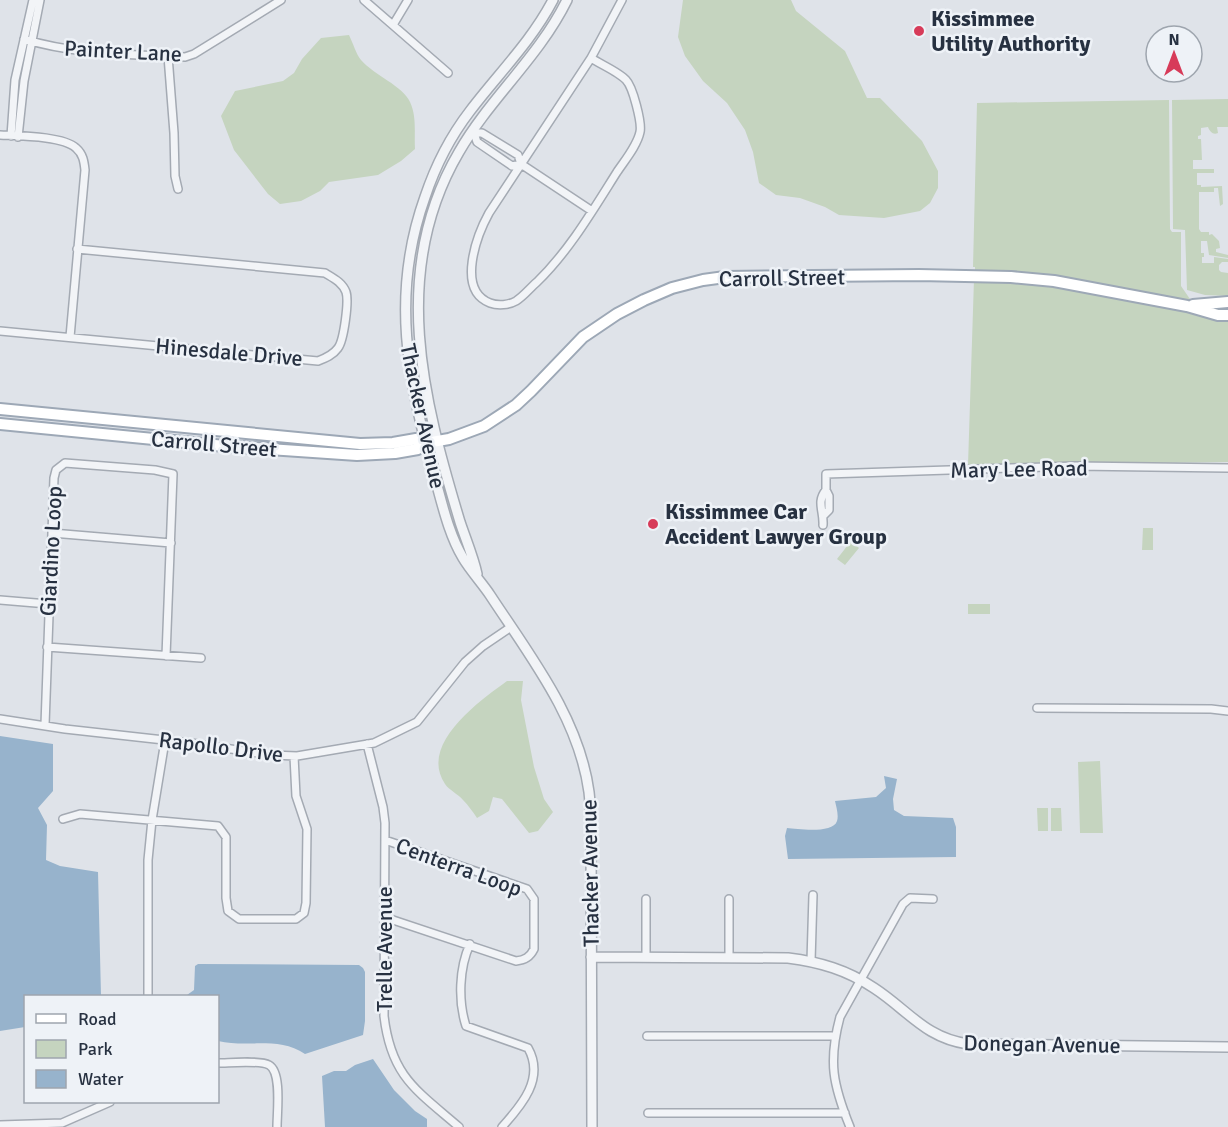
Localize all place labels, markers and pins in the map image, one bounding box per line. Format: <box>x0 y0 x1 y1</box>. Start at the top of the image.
place label: Kissimmee Utility Authority <box>931 5 1090 57</box>
marker: Kissimmee Utility Authority <box>912 24 926 38</box>
place label: Kissimmee Car Accident Lawyer Group <box>665 498 887 550</box>
marker: Kissimmee Car Accident Lawyer Group <box>646 517 660 531</box>

